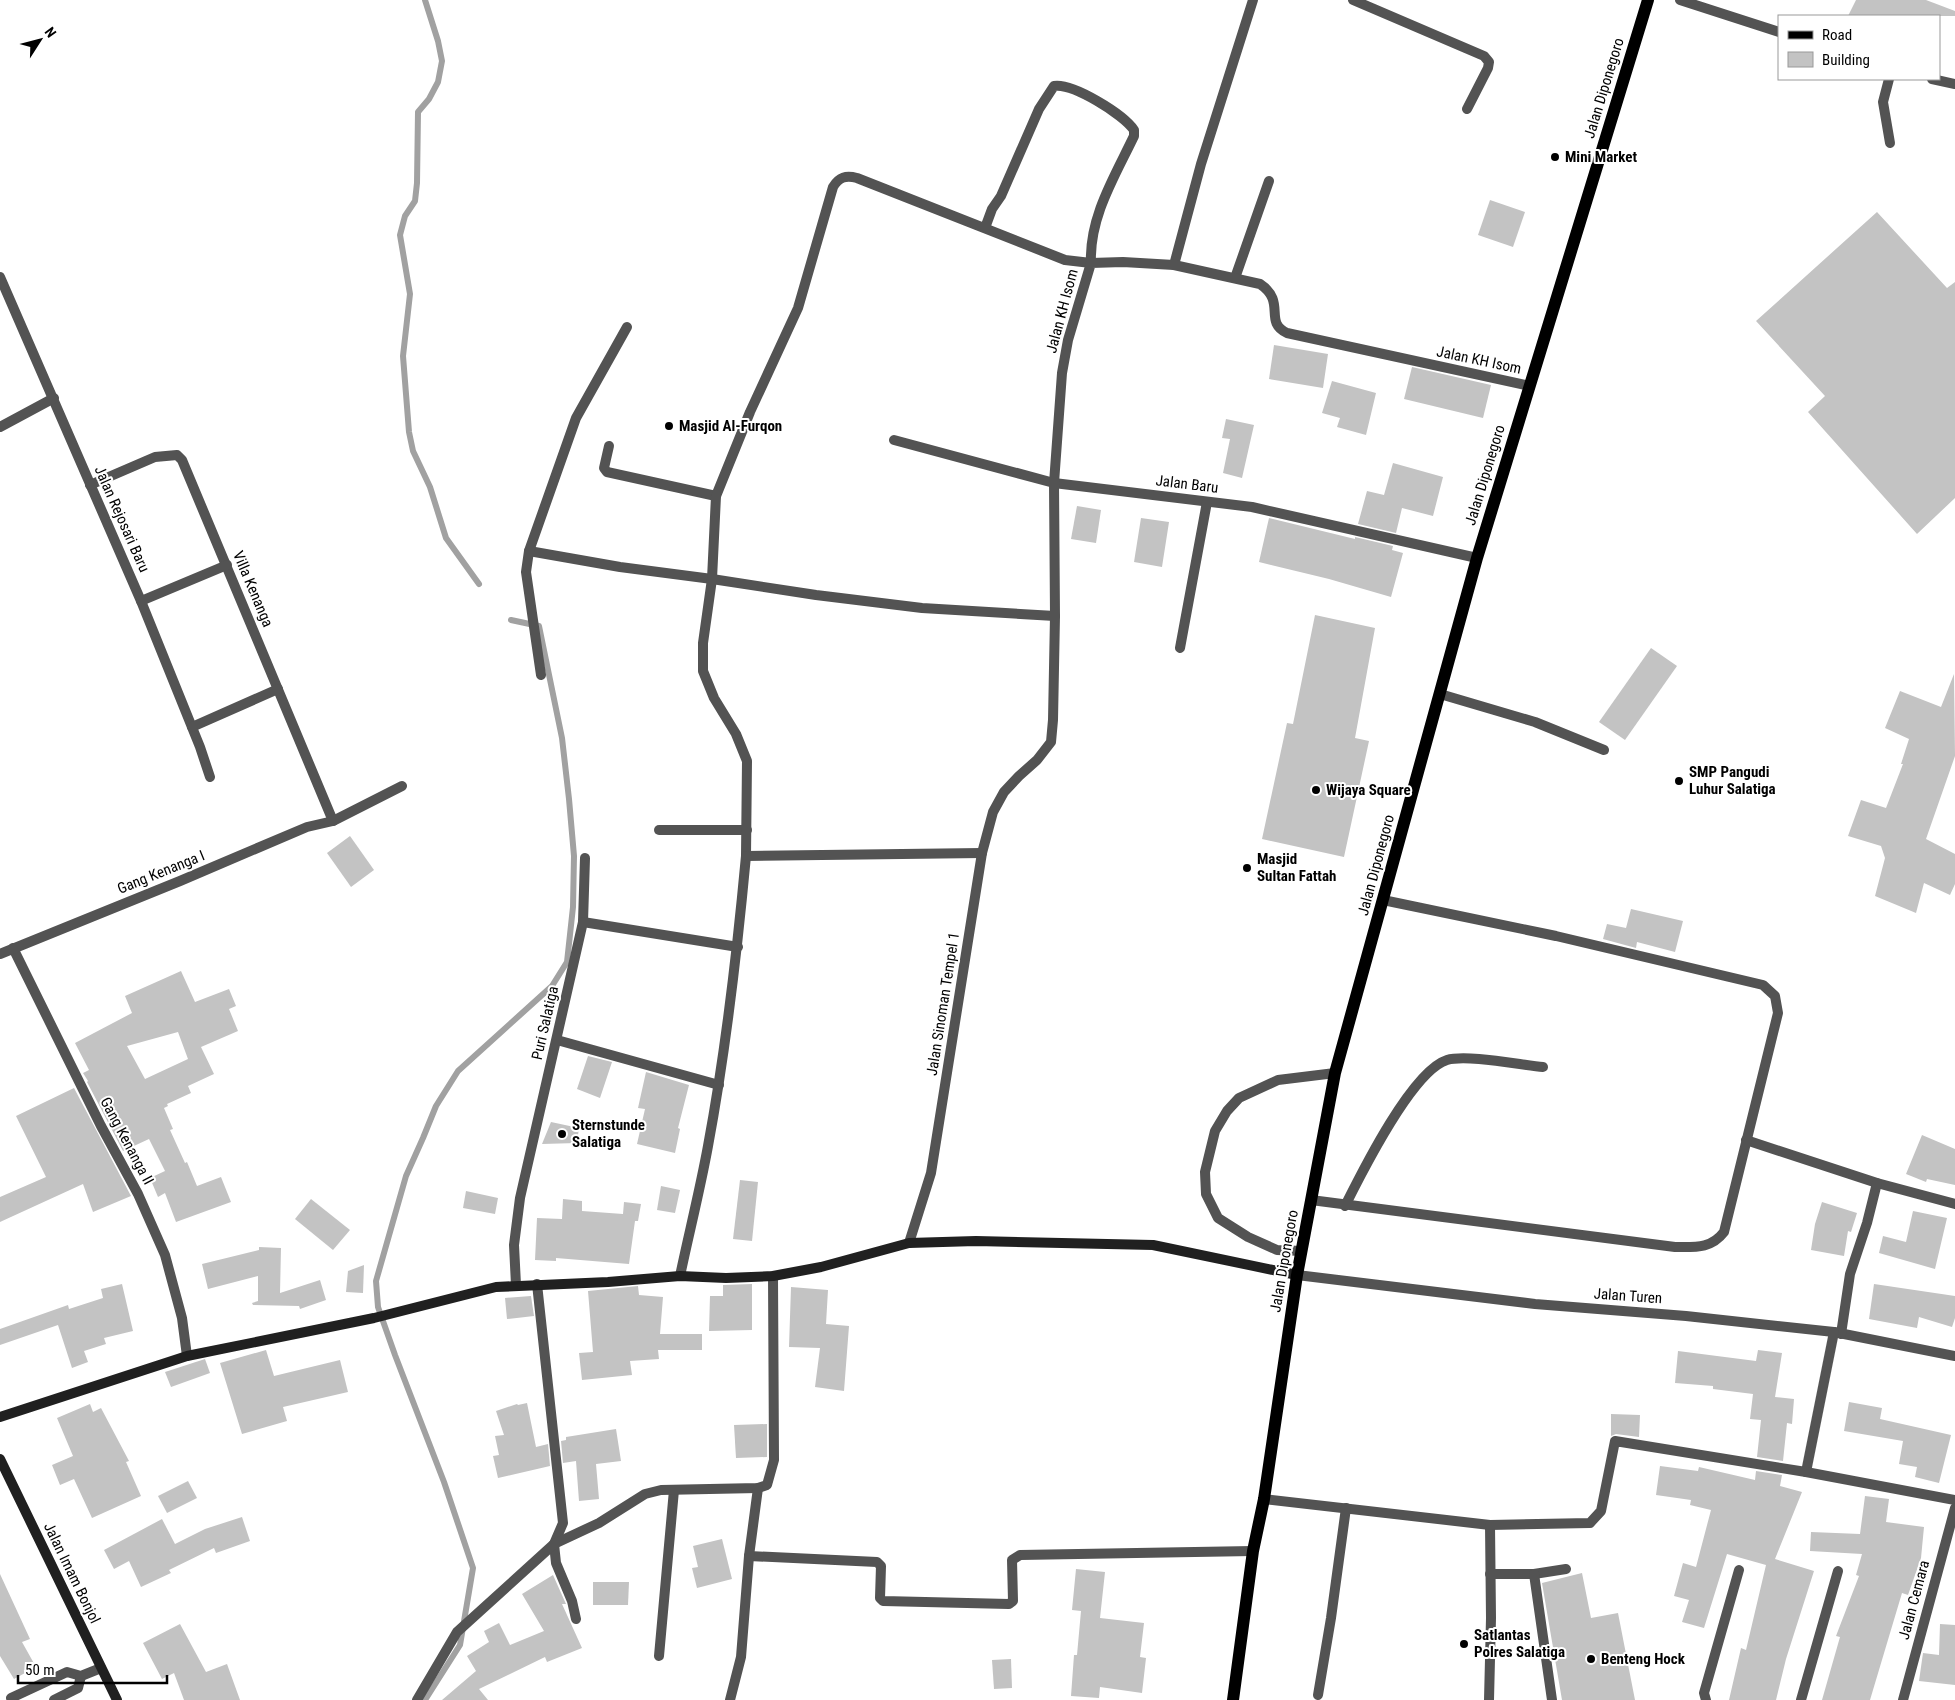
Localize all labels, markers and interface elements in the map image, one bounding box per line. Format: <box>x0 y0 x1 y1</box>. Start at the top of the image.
north arrow <box>15 15 65 65</box>
legend <box>1778 15 1940 80</box>
text: N <box>42 24 60 41</box>
text: Road <box>1822 26 1852 44</box>
street label: Jalan Diponegoro <box>1580 36 1628 140</box>
text: Building <box>1822 51 1870 69</box>
place label: Mini Market <box>1565 148 1637 166</box>
marker: Mini Market <box>1549 151 1561 163</box>
street label: Jalan KH Isom <box>1042 267 1082 355</box>
street label: Jalan KH Isom <box>1435 342 1523 378</box>
place label: Masjid Al-Furqon <box>679 417 782 435</box>
marker: Masjid Al-Furqon <box>663 420 675 432</box>
street label: Jalan Diponegoro <box>1461 423 1509 527</box>
street label: Jalan Rejosari Baru <box>91 463 153 575</box>
street label: Jalan Baru <box>1155 471 1219 497</box>
street label: Villa Kenanga <box>229 548 277 630</box>
place label: SMP Pangudi Luhur Salatiga <box>1689 763 1776 798</box>
marker: SMP Pangudi Luhur Salatiga <box>1673 775 1685 787</box>
place label: Wijaya Square <box>1326 781 1411 799</box>
marker: Wijaya Square <box>1310 784 1322 796</box>
street label: Jalan Diponegoro <box>1354 812 1398 918</box>
street label: Gang Kenanga I <box>115 846 207 898</box>
place label: Masjid Sultan Fattah <box>1257 850 1336 885</box>
marker: Masjid Sultan Fattah <box>1241 862 1253 874</box>
street label: Jalan Sinoman Tempel 1 <box>923 931 963 1077</box>
street label: Puri Salatiga <box>528 984 562 1062</box>
street label: Gang Kenanga II <box>96 1094 158 1188</box>
place label: Sternstunde Salatiga <box>572 1116 645 1151</box>
marker: Sternstunde Salatiga <box>556 1128 568 1140</box>
street label: Jalan Diponegoro <box>1266 1208 1302 1314</box>
street label: Jalan Turen <box>1593 1285 1663 1307</box>
street label: Jalan Imam Bonjol <box>40 1520 104 1626</box>
street label: Jalan Cemara <box>1895 1558 1933 1642</box>
place label: Satlantas Polres Salatiga <box>1474 1626 1565 1661</box>
marker: Satlantas Polres Salatiga <box>1458 1638 1470 1650</box>
place label: Benteng Hock <box>1601 1650 1686 1668</box>
scale bar <box>18 1652 166 1684</box>
marker: Benteng Hock <box>1585 1653 1597 1665</box>
text: 50 m <box>25 1661 55 1679</box>

